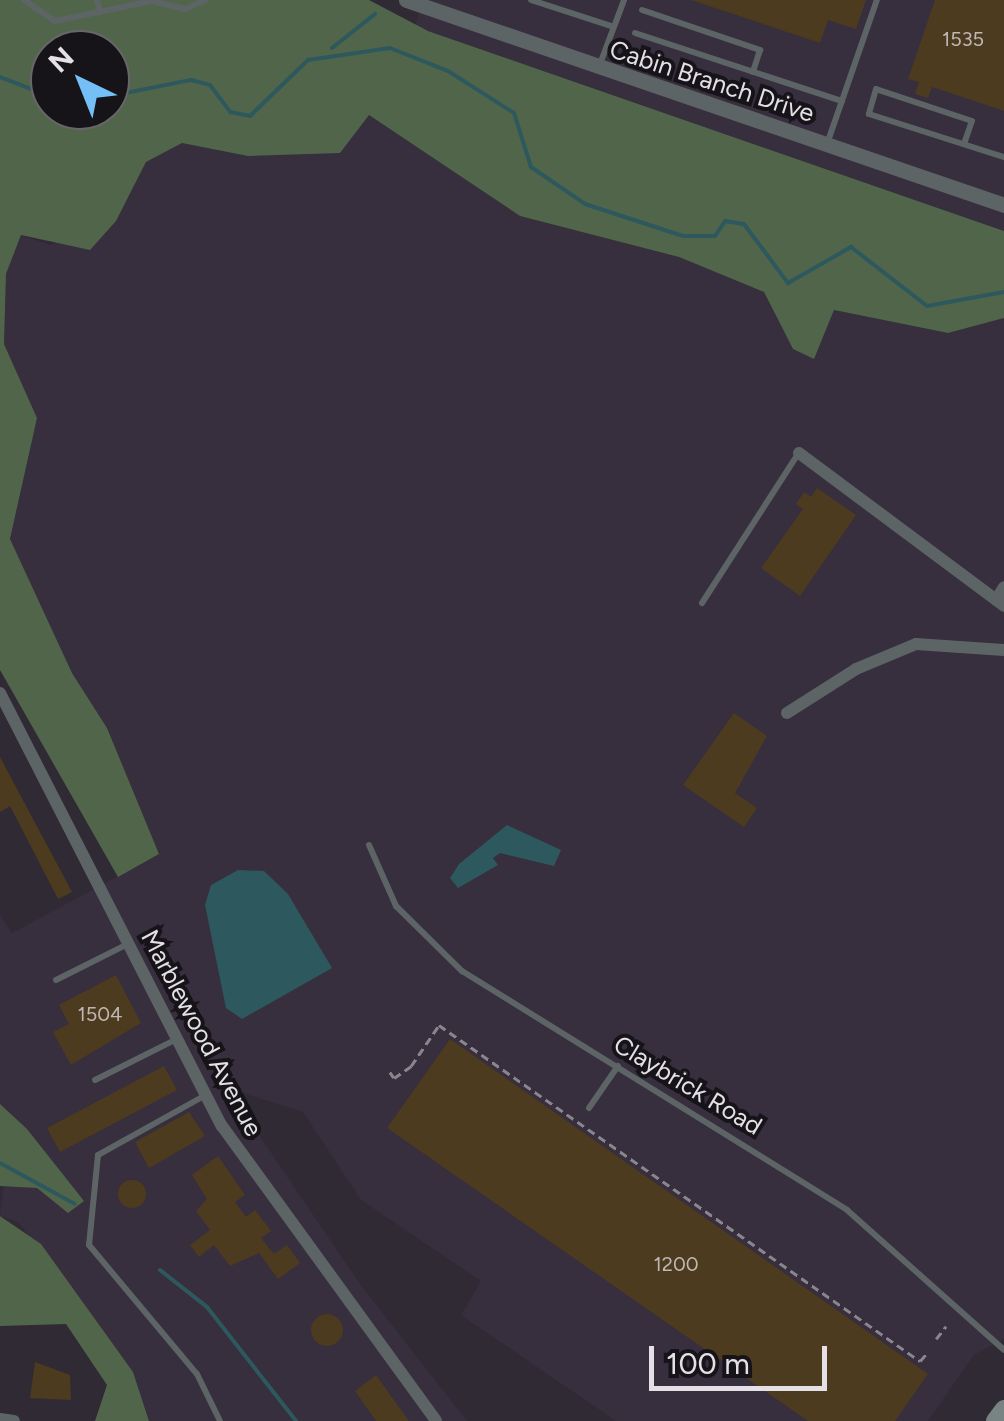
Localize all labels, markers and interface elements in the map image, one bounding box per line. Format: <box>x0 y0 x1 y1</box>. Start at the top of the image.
house number: 1535 <box>942 27 984 51</box>
north arrow <box>30 30 130 130</box>
street label: Cabin Branch Drive <box>606 34 818 128</box>
text: N <box>41 40 80 79</box>
street label: Marblewood Avenue <box>135 925 269 1141</box>
house number: 1504 <box>78 1002 122 1026</box>
street label: Claybrick Road <box>608 1029 768 1141</box>
house number: 1200 <box>653 1252 699 1276</box>
scale bar <box>654 1326 832 1388</box>
text: 100 m <box>666 1345 750 1382</box>

